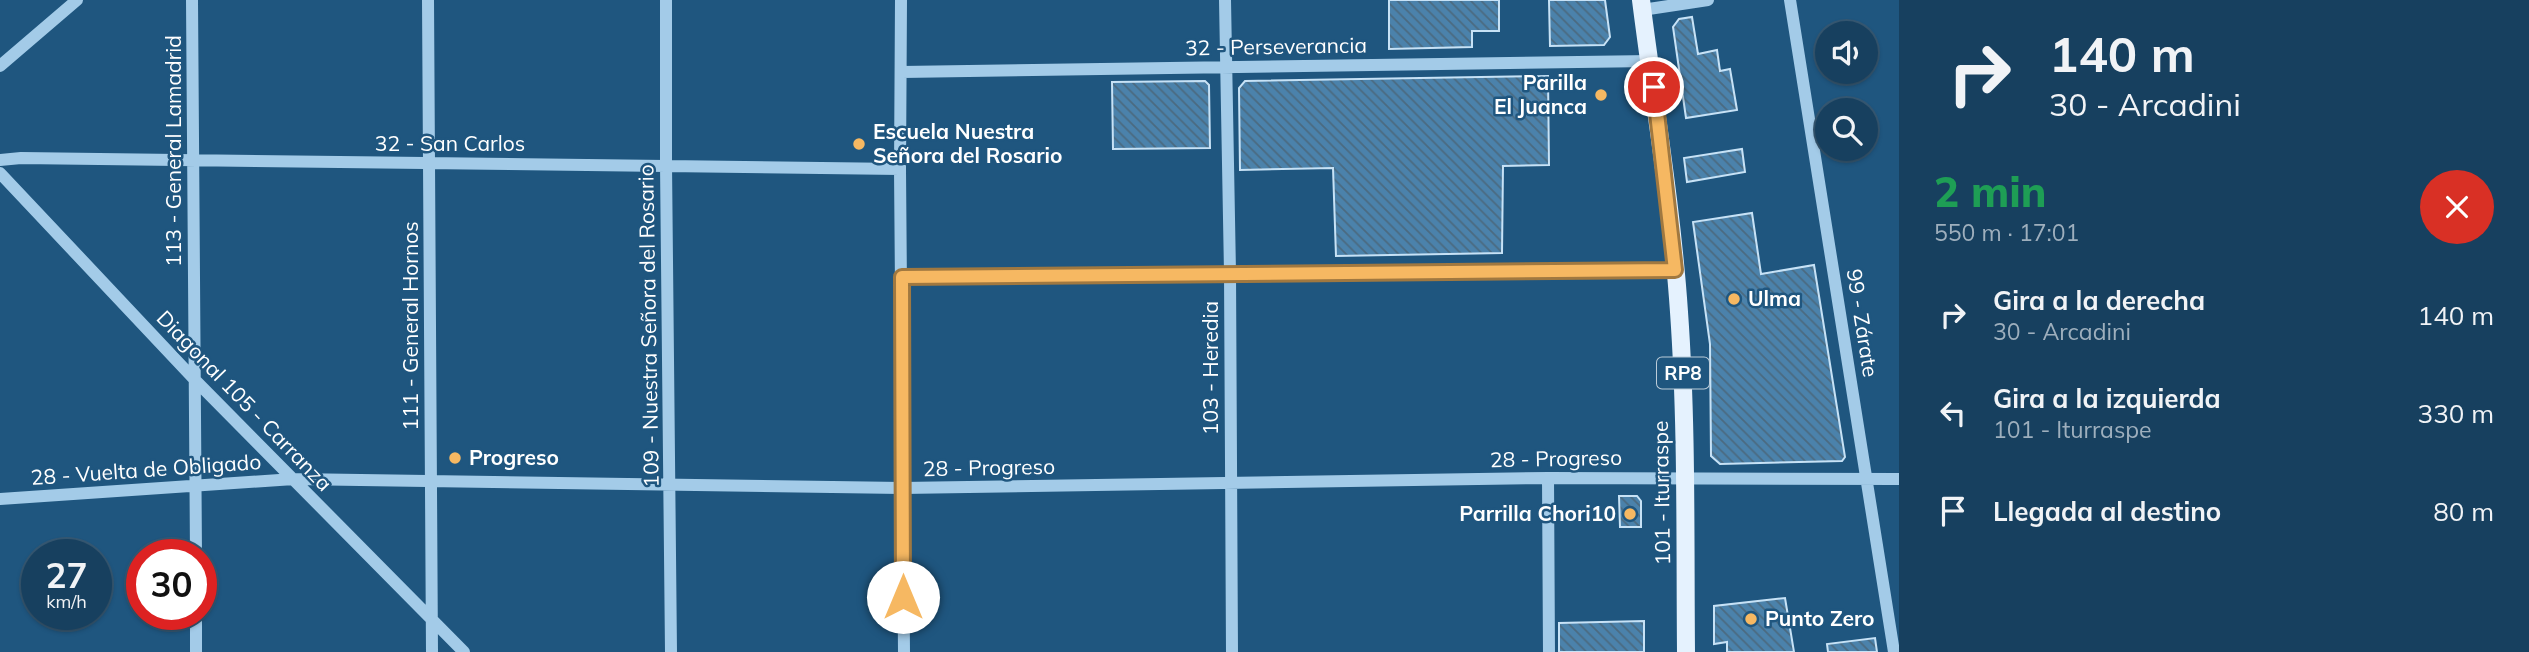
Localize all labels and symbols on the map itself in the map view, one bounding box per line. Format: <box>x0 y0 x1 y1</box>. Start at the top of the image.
street label: 32 - Perseverancia <box>1185 31 1367 61</box>
street label: 113 - General Lamadrid <box>160 35 186 267</box>
pin <box>1624 57 1684 117</box>
place label: Parilla El Juanca <box>1494 69 1587 119</box>
marker: Parilla El Juanca <box>1593 87 1609 103</box>
place label: Escuela Nuestra Señora del Rosario <box>873 118 1062 168</box>
street label: 32 - San Carlos <box>375 130 525 156</box>
marker: Escuela Nuestra Señora del Rosario <box>851 136 867 152</box>
street label: 109 - Nuestra Señora del Rosario <box>632 164 664 488</box>
street label: 111 - General Hornos <box>397 221 423 431</box>
street label: 99 - Zárate <box>1842 267 1884 379</box>
place label: Ulma <box>1748 285 1801 311</box>
marker: Ulma <box>1726 291 1742 307</box>
street label: 103 - Heredia <box>1197 301 1223 435</box>
street label: Diagonal 105 - Carranza <box>152 305 338 496</box>
road number: RP8 <box>1657 358 1709 388</box>
street label: 101 - Iturraspe <box>1647 420 1675 566</box>
place label: Progreso <box>469 444 559 470</box>
street label: 28 - Progreso <box>1490 444 1622 472</box>
street label: 28 - Vuelta de Obligado <box>30 448 262 490</box>
marker: Progreso <box>447 450 463 466</box>
street label: 28 - Progreso <box>923 453 1055 481</box>
place label: Parrilla Chori10 <box>1459 500 1616 526</box>
marker: Parrilla Chori10 <box>1622 506 1638 522</box>
speed limit sign: 30 <box>126 539 217 630</box>
position arrow <box>866 560 940 634</box>
place label: Punto Zero <box>1765 605 1875 631</box>
marker: Punto Zero <box>1743 611 1759 627</box>

